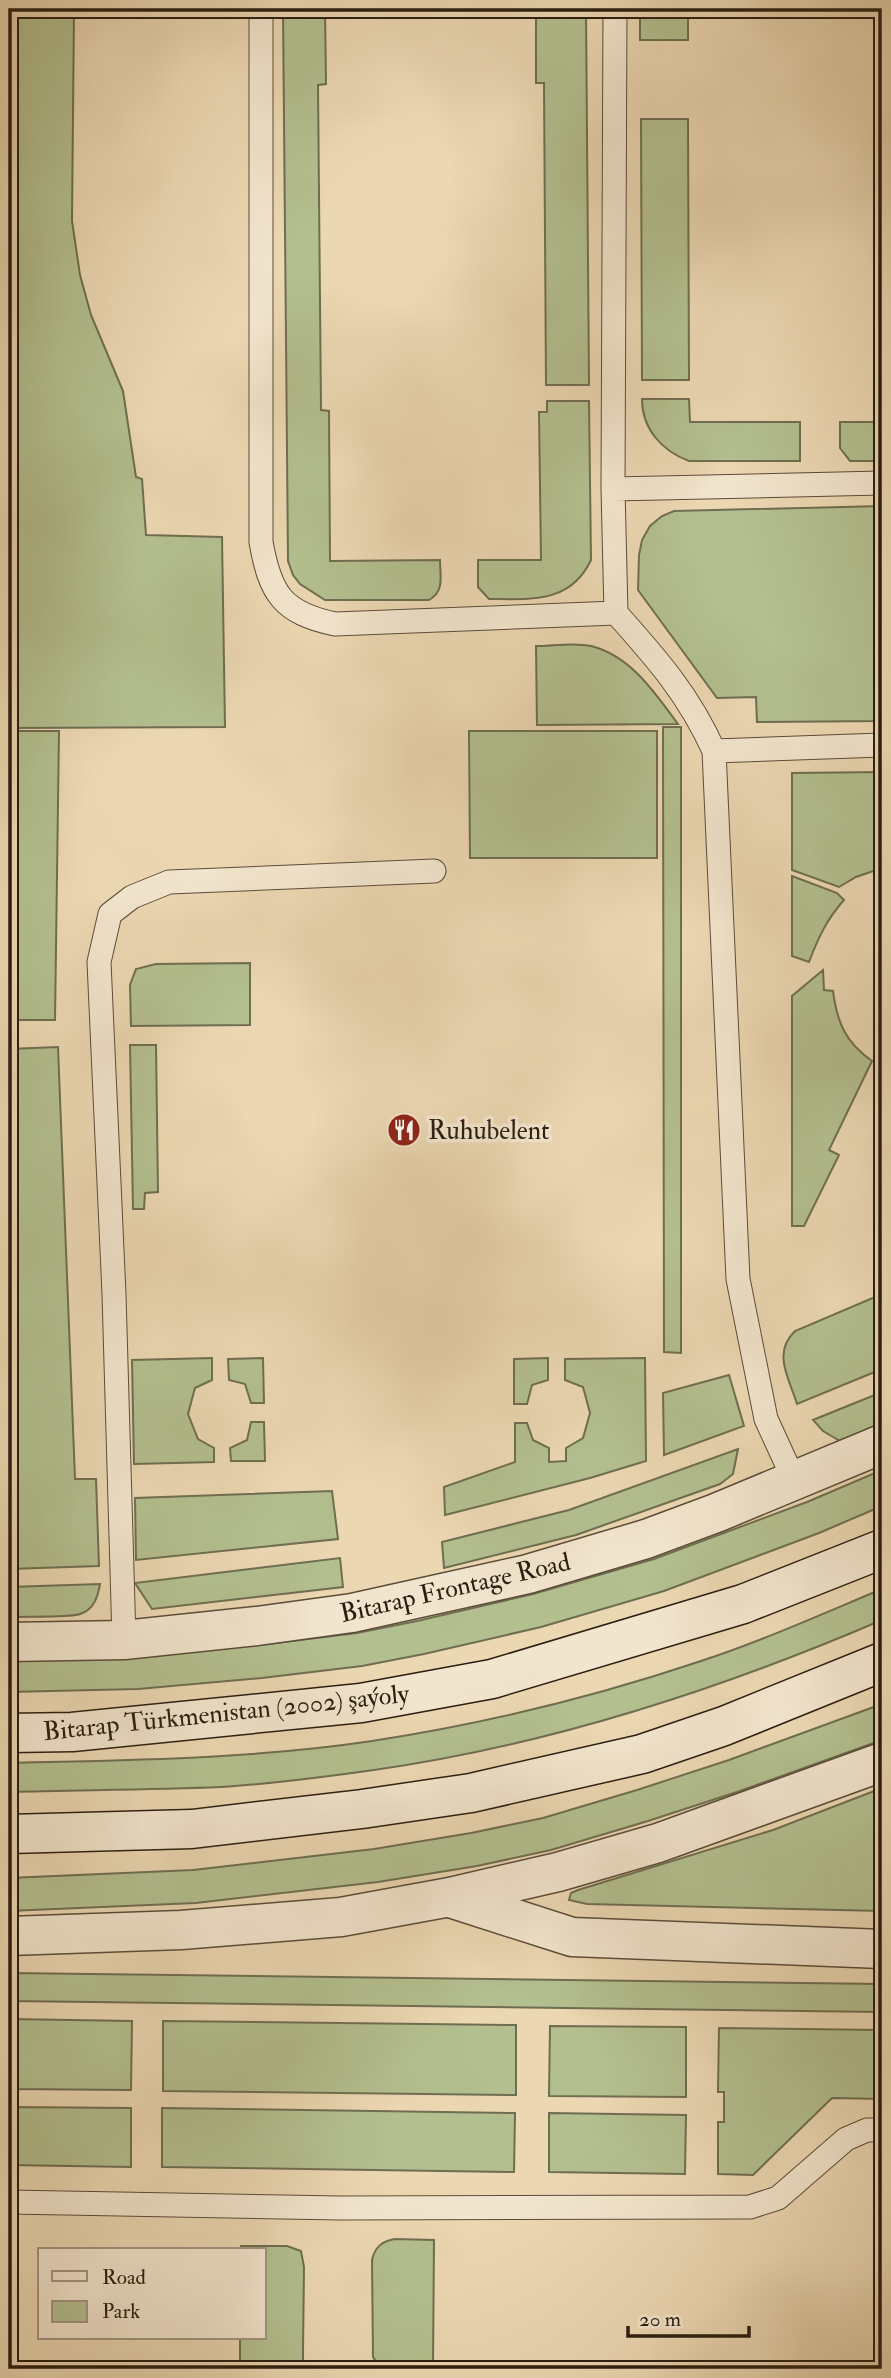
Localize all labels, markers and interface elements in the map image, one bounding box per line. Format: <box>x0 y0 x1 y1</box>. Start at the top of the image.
restaurant icon: Ruhubelent <box>385 1111 423 1149</box>
place label: Ruhubelent <box>428 1115 549 1147</box>
street label: Bitarap Frontage Road <box>337 1546 574 1631</box>
street label: Bitarap Türkmenistan (2002) şaýoly <box>42 1678 411 1749</box>
legend <box>38 2248 266 2340</box>
text: Road <box>102 2264 147 2291</box>
scale bar <box>628 2294 749 2338</box>
text: Park <box>102 2298 140 2325</box>
text: 20 m <box>639 2306 681 2333</box>

